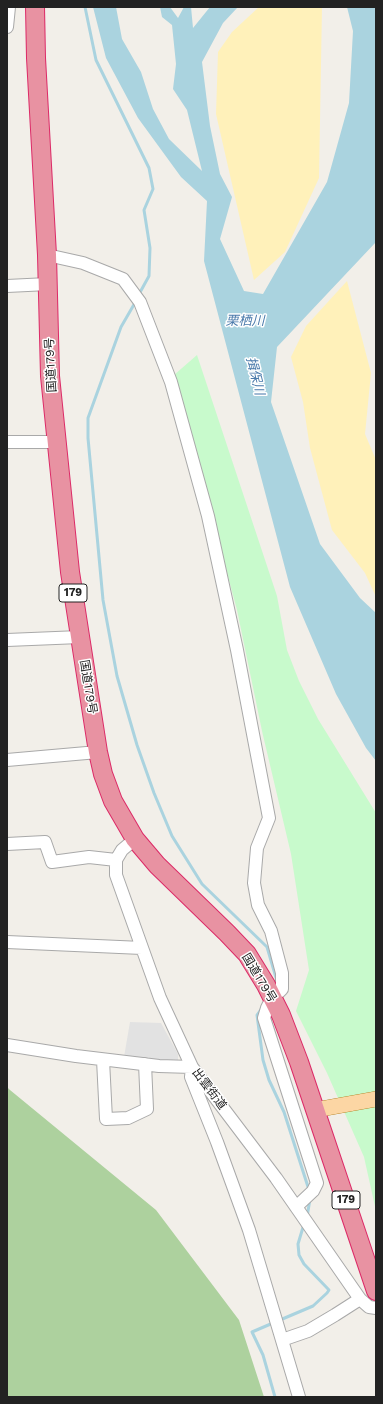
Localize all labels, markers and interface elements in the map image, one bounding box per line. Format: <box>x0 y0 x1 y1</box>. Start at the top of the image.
water label: 栗栖川 <box>226 313 264 329</box>
street label: 国道179号 <box>42 337 60 393</box>
water label: 揖保川 <box>243 355 267 397</box>
road number: 179 <box>59 584 87 602</box>
street label: 国道179号 <box>77 659 99 715</box>
street label: 国道179号 <box>239 951 279 1005</box>
street label: 出雲街道 <box>189 1065 229 1113</box>
road number: 179 <box>332 1191 360 1209</box>

